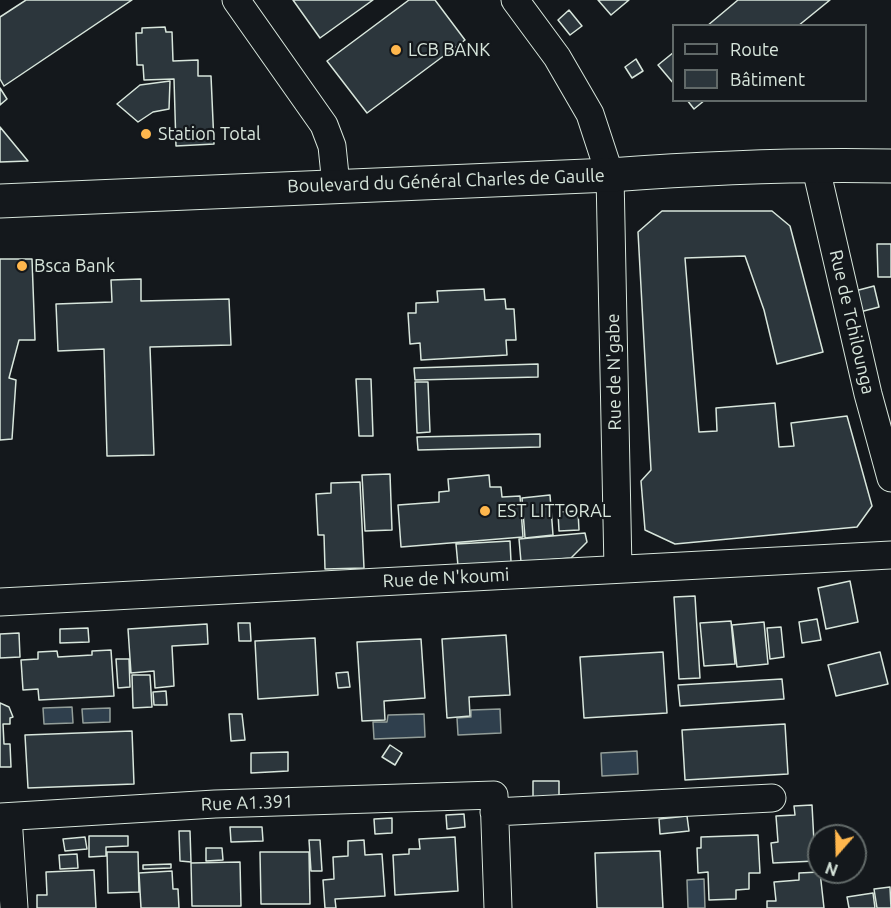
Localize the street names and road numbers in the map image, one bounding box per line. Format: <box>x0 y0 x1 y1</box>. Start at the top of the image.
street label: Boulevard du Général Charles de Gaulle <box>287 165 605 197</box>
street label: Rue de Tchilounga <box>825 248 879 396</box>
street label: Rue de N'gabe <box>602 313 626 431</box>
street label: Rue de N'koumi <box>382 564 510 592</box>
street label: Rue A1.391 <box>201 791 293 815</box>

